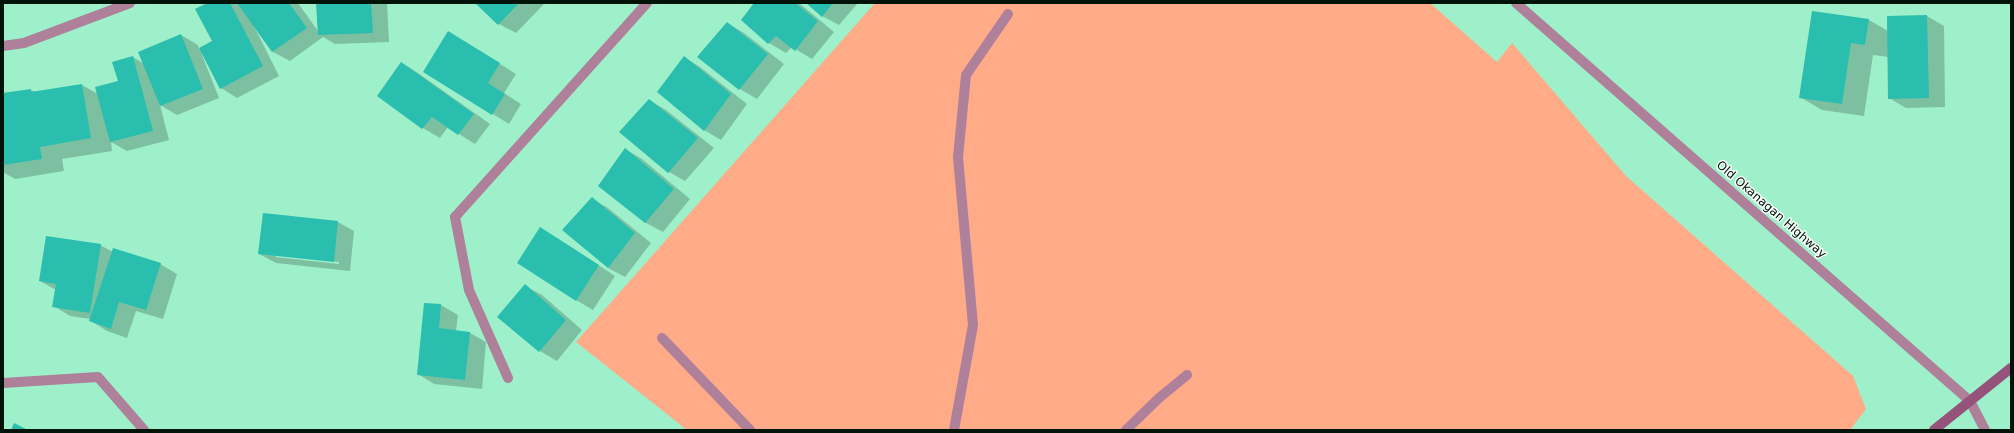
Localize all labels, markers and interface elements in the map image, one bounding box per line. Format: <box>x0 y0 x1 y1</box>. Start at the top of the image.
street label: Old Okanagan Highway <box>1713 158 1829 262</box>

